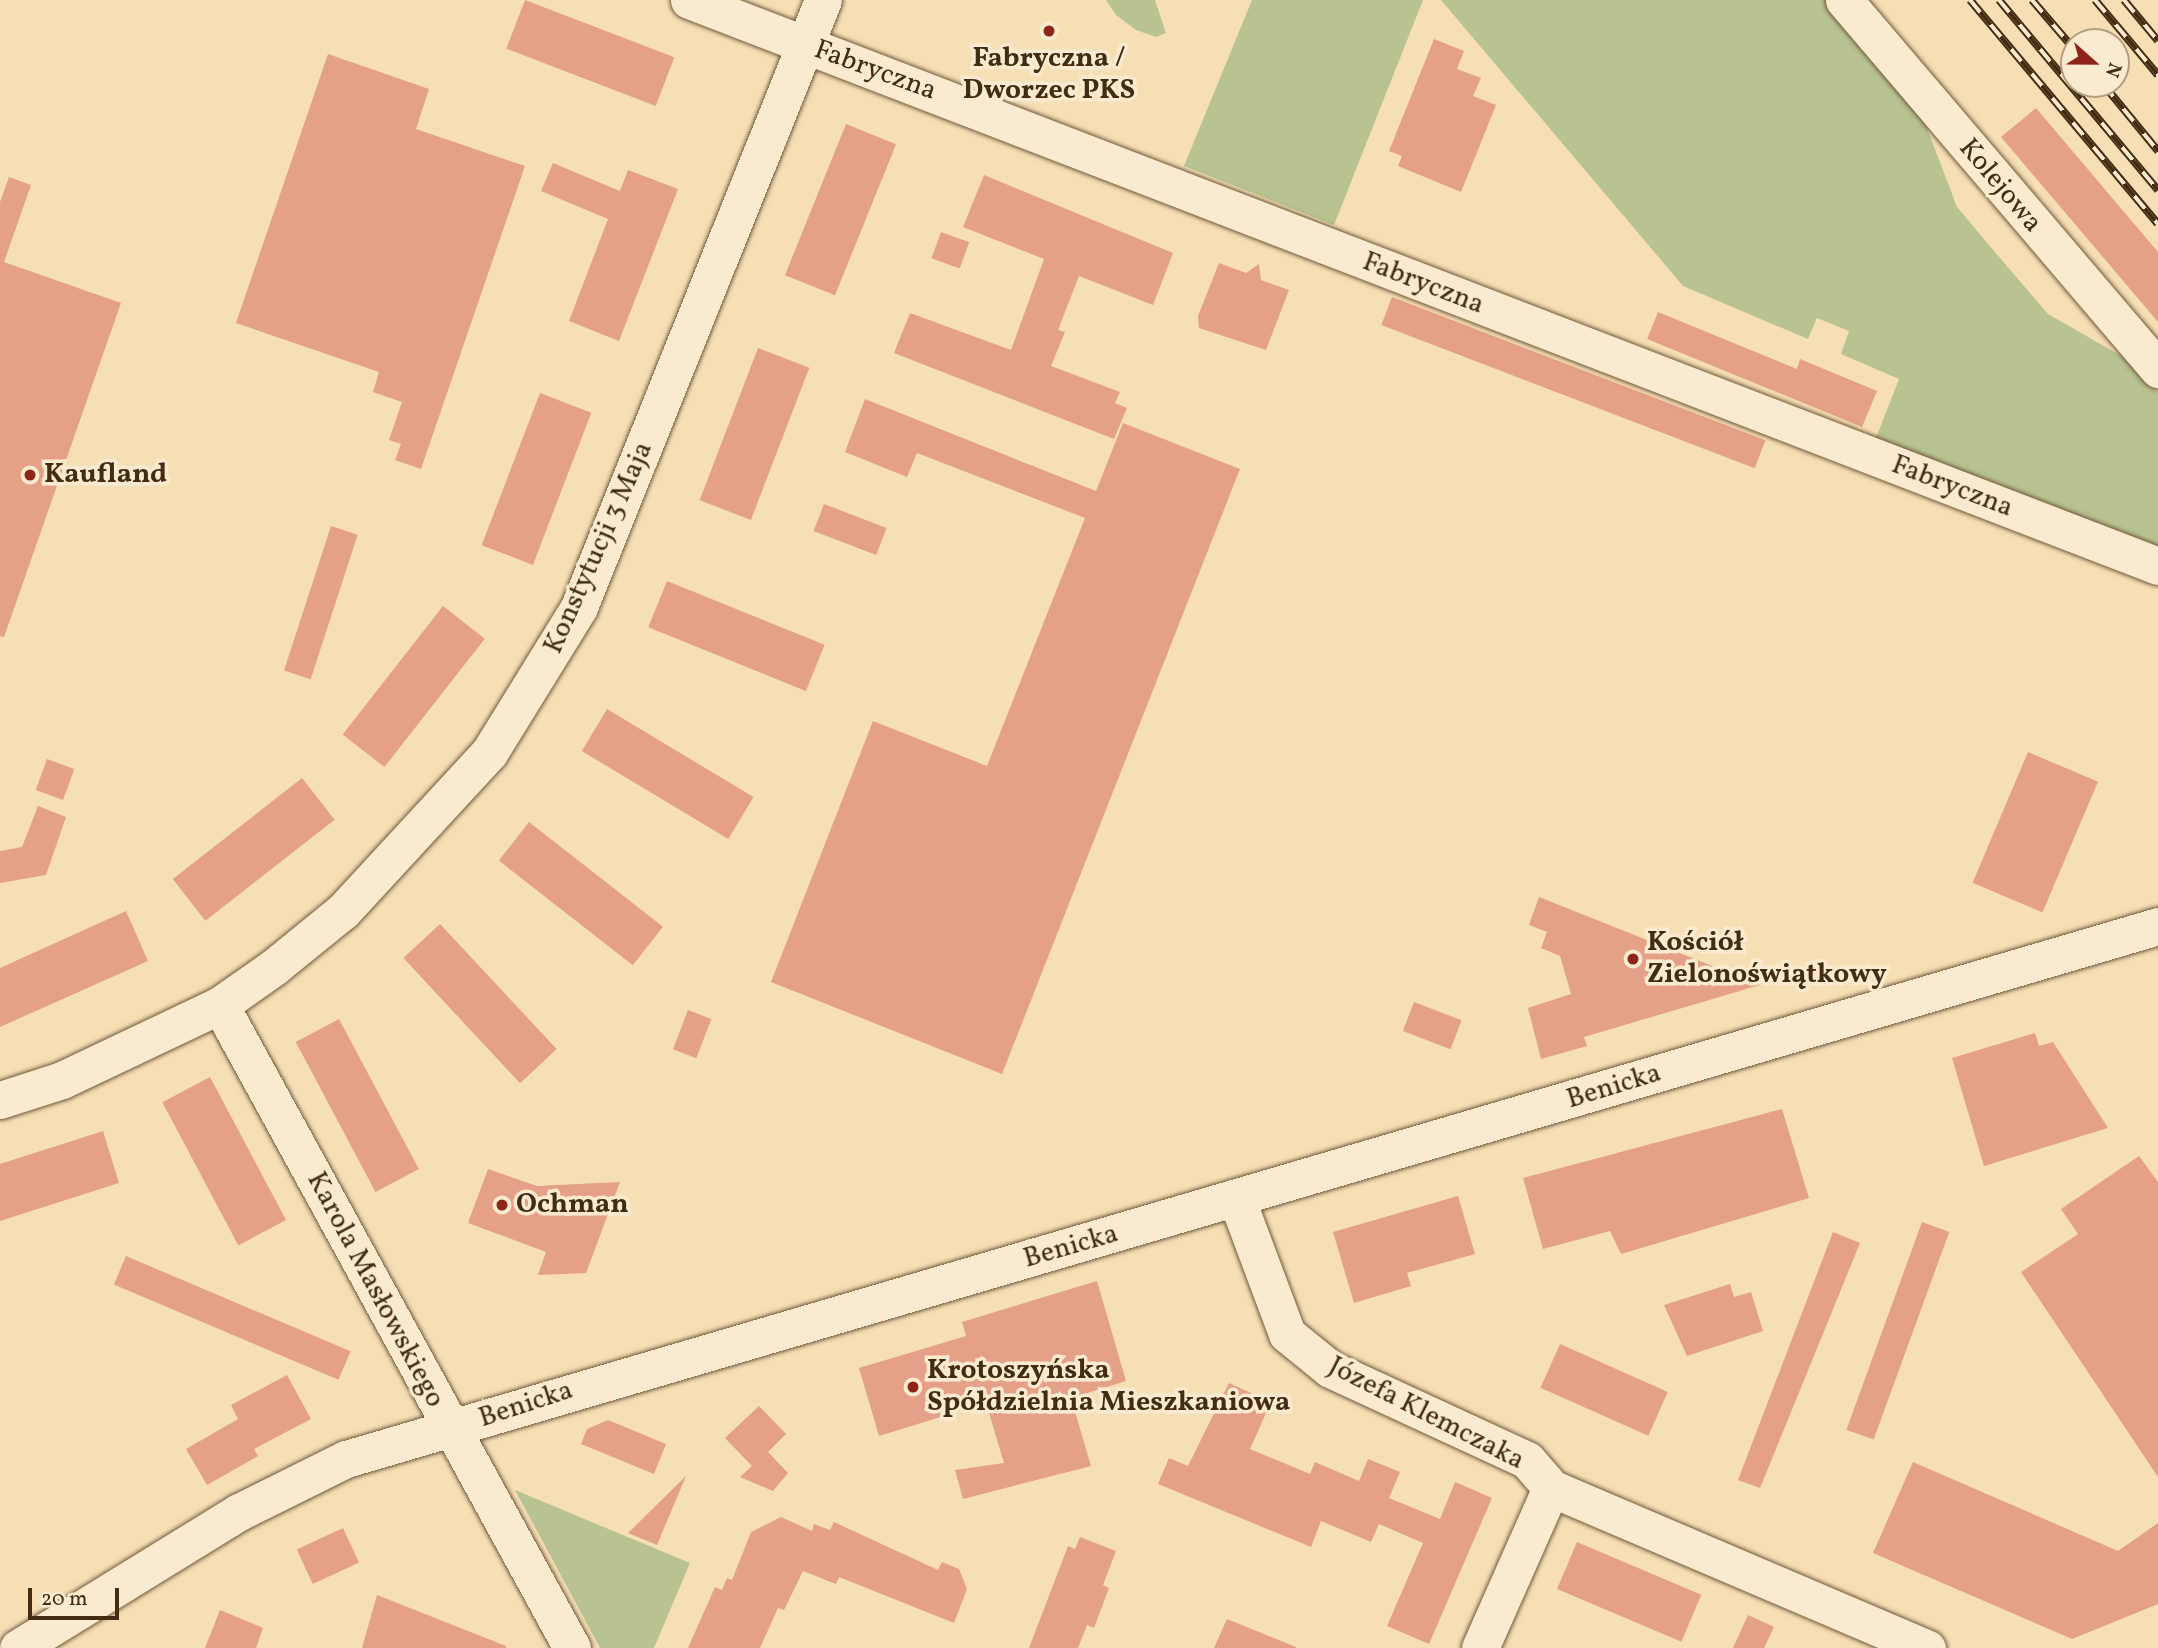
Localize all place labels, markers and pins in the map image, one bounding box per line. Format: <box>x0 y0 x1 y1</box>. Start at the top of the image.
marker: Fabryczna / Dworzec PKS <box>1041 23 1057 39</box>
place label: Fabryczna / Dworzec PKS <box>963 42 1135 108</box>
place label: Kaufland <box>44 458 167 492</box>
marker: Kaufland <box>22 467 38 483</box>
place label: Kościół Zielonoświątkowy <box>1647 926 1887 992</box>
marker: Kościół Zielonoświątkowy <box>1625 951 1641 967</box>
place label: Ochman <box>516 1188 629 1222</box>
marker: Ochman <box>494 1197 510 1213</box>
place label: Krotoszyńska Spółdzielnia Mieszkaniowa <box>927 1354 1290 1420</box>
marker: Krotoszyńska Spółdzielnia Mieszkaniowa <box>905 1379 921 1395</box>

